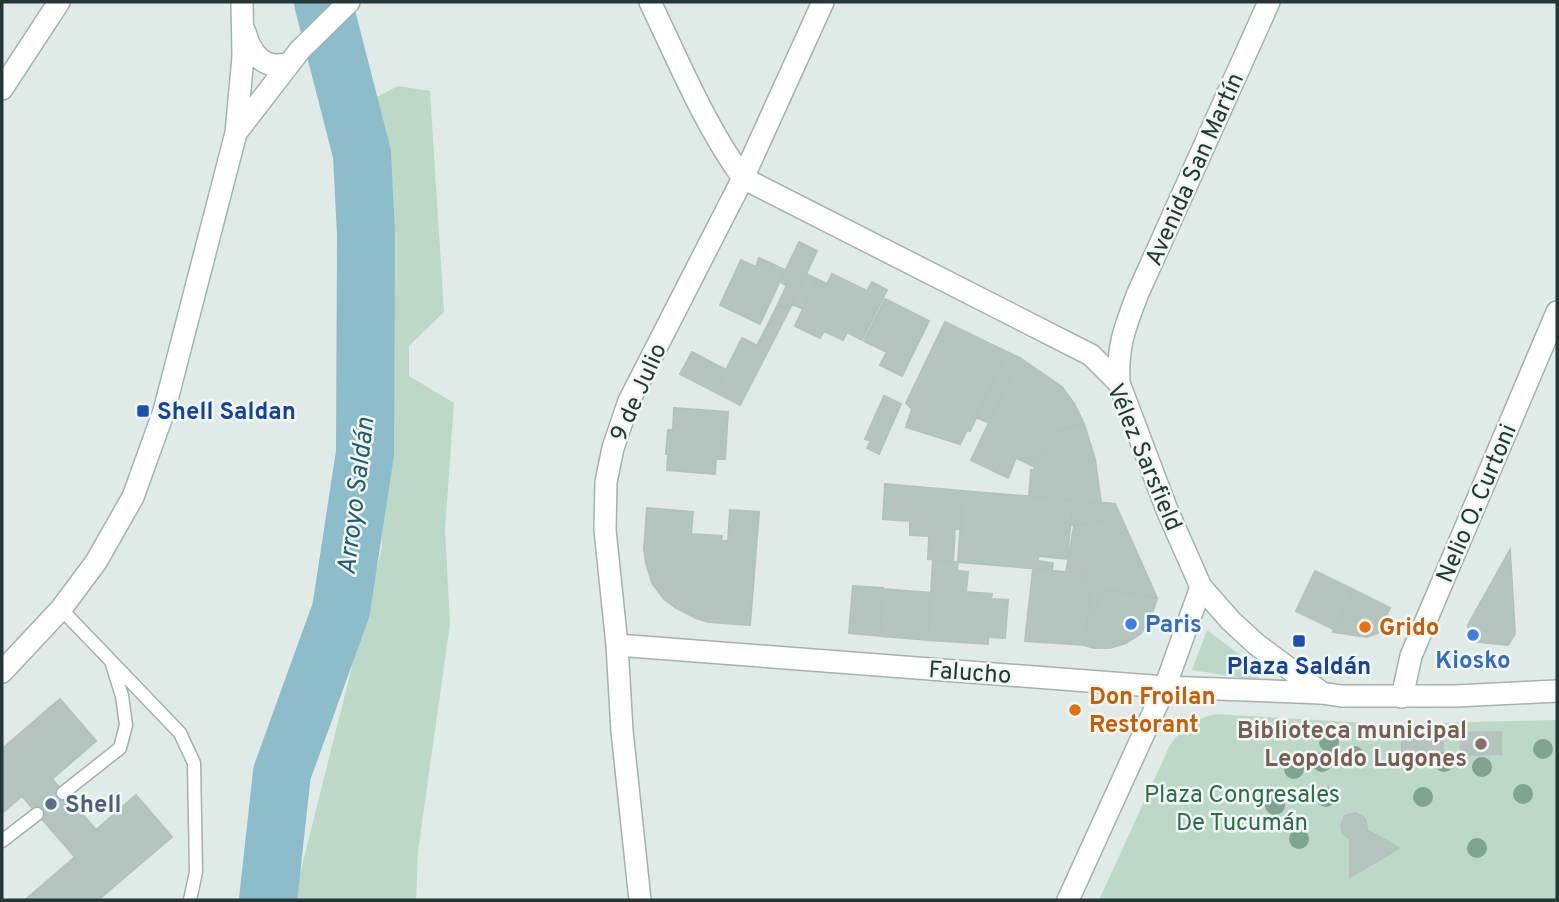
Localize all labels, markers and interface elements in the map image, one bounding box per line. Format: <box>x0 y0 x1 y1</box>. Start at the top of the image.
street label: Avenida San Martín <box>1140 69 1252 271</box>
street label: 9 de Julio <box>605 339 675 447</box>
street label: Vélez Sarsfield <box>1099 380 1188 536</box>
place label: Shell Saldan <box>157 398 296 428</box>
marker: Shell Saldan <box>135 403 151 419</box>
water label: Arroyo Saldán <box>331 416 384 577</box>
street label: Nelio O. Curtoni <box>1431 420 1525 588</box>
place label: Paris <box>1145 611 1202 641</box>
place label: Grido <box>1379 614 1439 644</box>
marker: Paris <box>1123 616 1139 632</box>
marker: Grido <box>1357 619 1373 635</box>
marker: Kiosko <box>1465 627 1481 643</box>
marker: Plaza Saldán <box>1291 633 1307 649</box>
place label: Kiosko <box>1435 647 1511 677</box>
place label: Plaza Saldán <box>1227 653 1371 683</box>
street label: Falucho <box>927 656 1012 692</box>
place label: Don Froilan Restorant <box>1089 683 1216 741</box>
marker: Don Froilan Restorant <box>1067 702 1083 718</box>
place label: Biblioteca municipal Leopoldo Lugones <box>1237 717 1467 775</box>
marker: Biblioteca municipal Leopoldo Lugones <box>1473 736 1489 752</box>
park label: Plaza Congresales De Tucumán <box>1144 781 1340 839</box>
place label: Shell <box>65 791 121 821</box>
marker: Shell <box>43 796 59 812</box>

